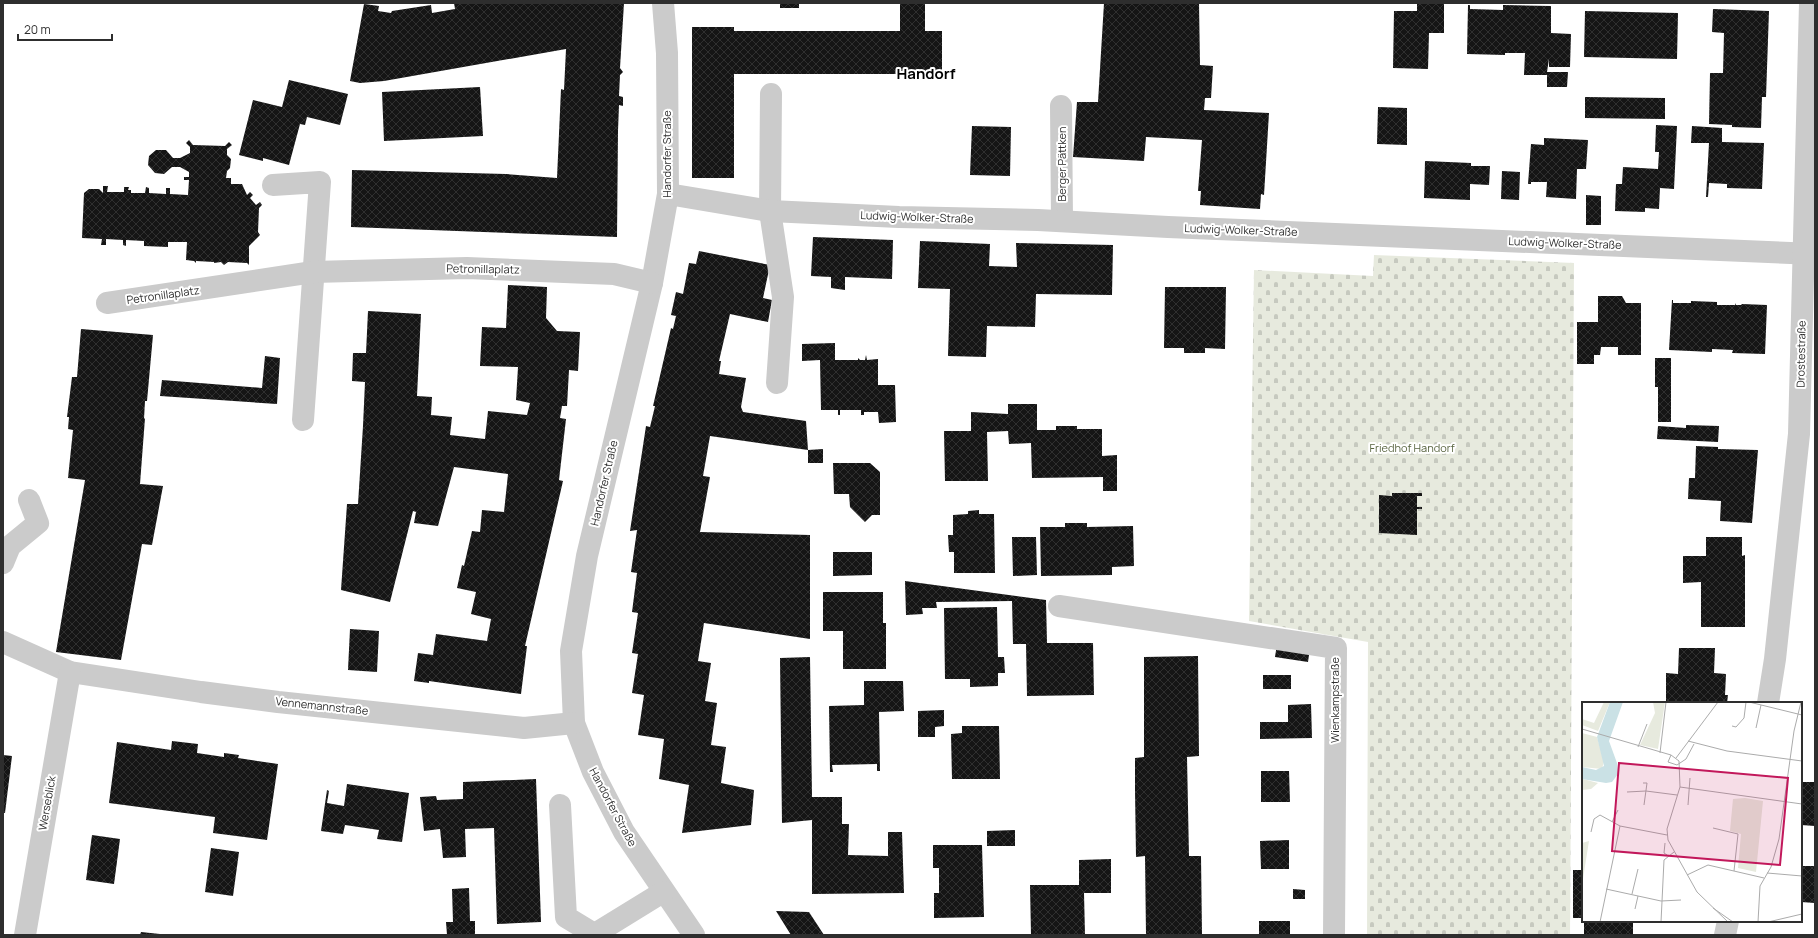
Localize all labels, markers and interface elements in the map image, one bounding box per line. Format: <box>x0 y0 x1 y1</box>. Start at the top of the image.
scale bar <box>18 16 112 42</box>
text: 20 m <box>24 21 51 38</box>
district label: Handorf <box>897 63 956 84</box>
street label: Handorfer Straße <box>659 110 674 198</box>
street label: Berger Pättken <box>1054 127 1069 201</box>
street label: Ludwig-Wolker-Straße <box>860 207 975 226</box>
street label: Ludwig-Wolker-Straße <box>1184 220 1299 239</box>
street label: Ludwig-Wolker-Straße <box>1508 233 1623 252</box>
street label: Petronillaplatz <box>446 260 520 277</box>
street label: Petronillaplatz <box>125 282 201 307</box>
street label: Drostestraße <box>1792 320 1809 388</box>
street label: Handorfer Straße <box>586 438 621 527</box>
park label: Friedhof Handorf <box>1369 440 1455 455</box>
street label: Wienkampstraße <box>1327 657 1342 743</box>
street label: Vennemannstraße <box>275 693 370 718</box>
inset map <box>1582 702 1802 922</box>
street label: Handorfer Straße <box>586 765 641 849</box>
street label: Werseblick <box>34 774 59 831</box>

